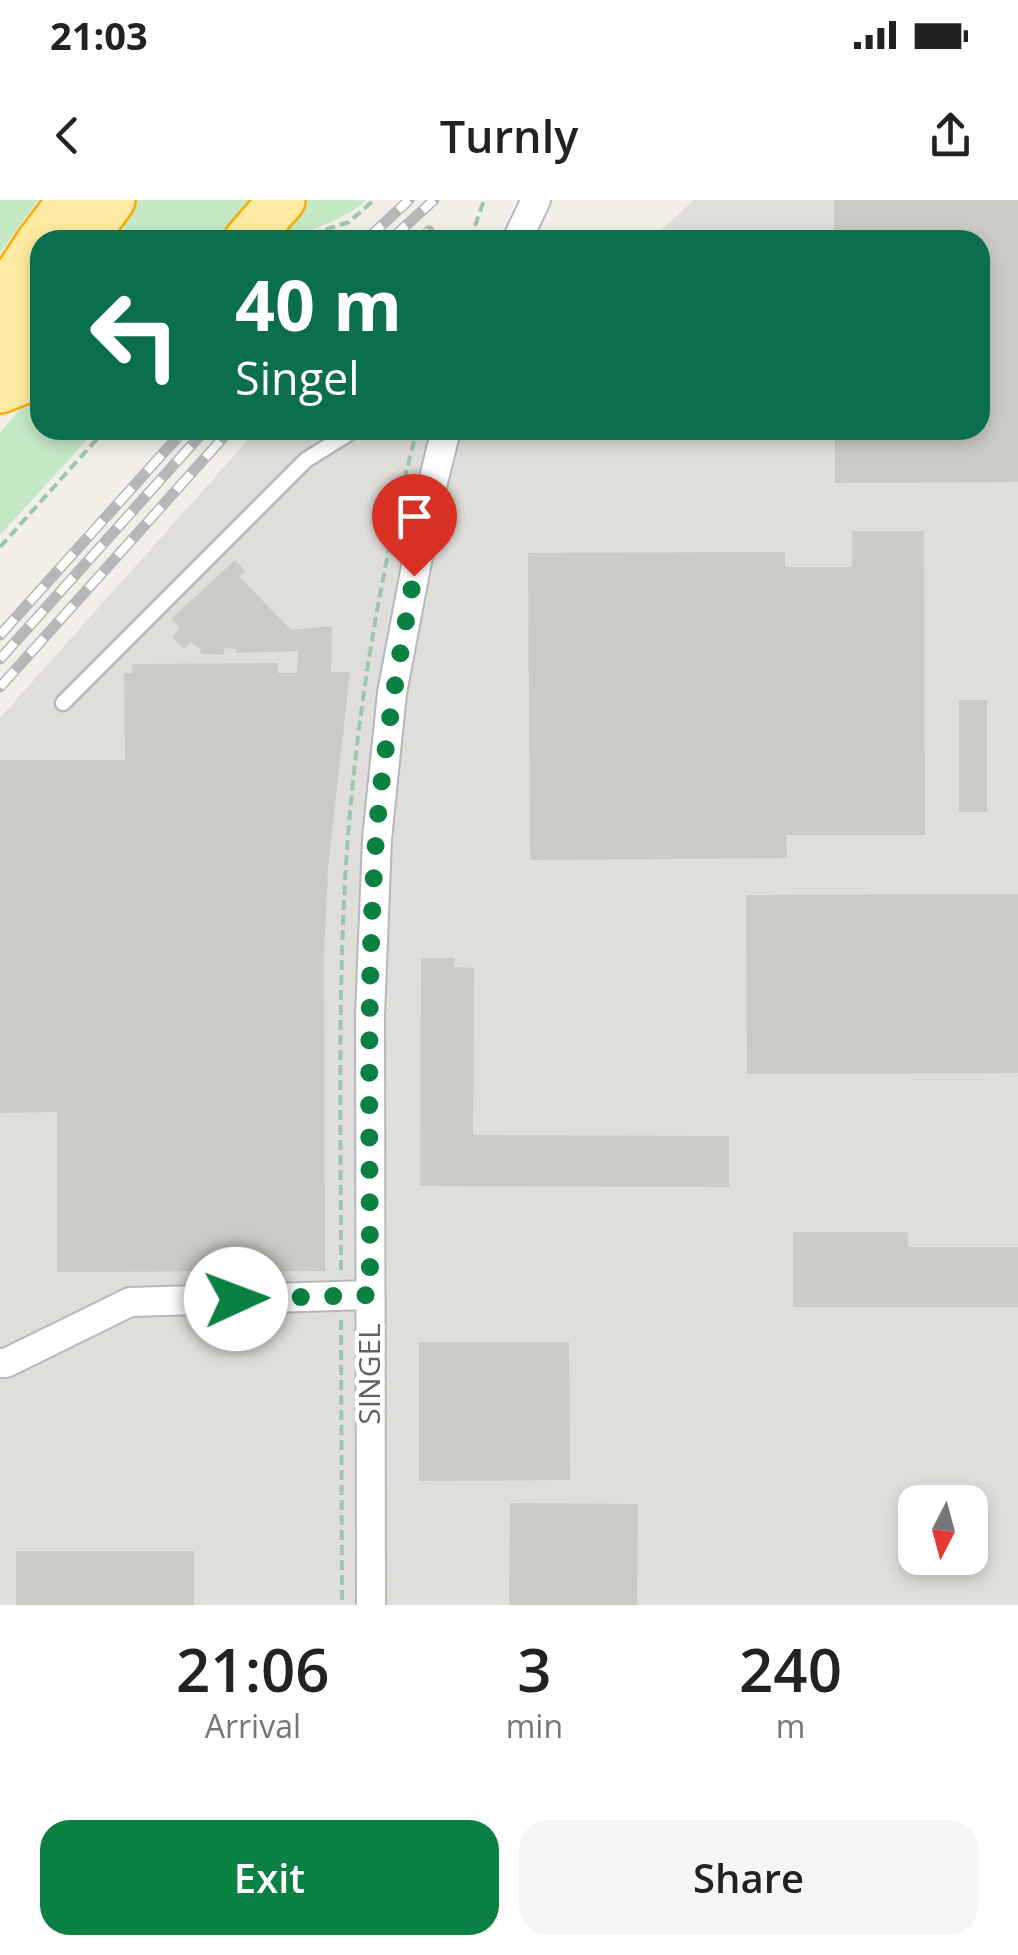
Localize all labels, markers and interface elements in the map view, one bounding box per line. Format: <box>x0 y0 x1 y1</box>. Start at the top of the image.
text: 21:03 <box>50 9 148 61</box>
text: Turnly <box>440 105 578 166</box>
icon: back <box>40 108 95 163</box>
icon: share <box>923 108 978 163</box>
text: 40 m <box>235 256 402 352</box>
icon: left <box>70 270 200 400</box>
text: Singel <box>235 347 360 408</box>
pin <box>372 474 457 577</box>
icon: arrive <box>387 489 442 544</box>
position arrow <box>184 1247 288 1351</box>
street label: SINGEL <box>348 1323 389 1425</box>
north arrow <box>898 1485 988 1575</box>
map controls <box>898 1485 988 1575</box>
text: 21:06 <box>176 1628 330 1710</box>
text: 3 <box>517 1628 552 1710</box>
text: 240 <box>739 1628 842 1710</box>
text: Arrival <box>205 1704 301 1747</box>
text: min <box>506 1704 563 1747</box>
text: m <box>776 1704 805 1747</box>
button: Exit <box>40 1820 499 1935</box>
button: Share <box>519 1820 978 1935</box>

